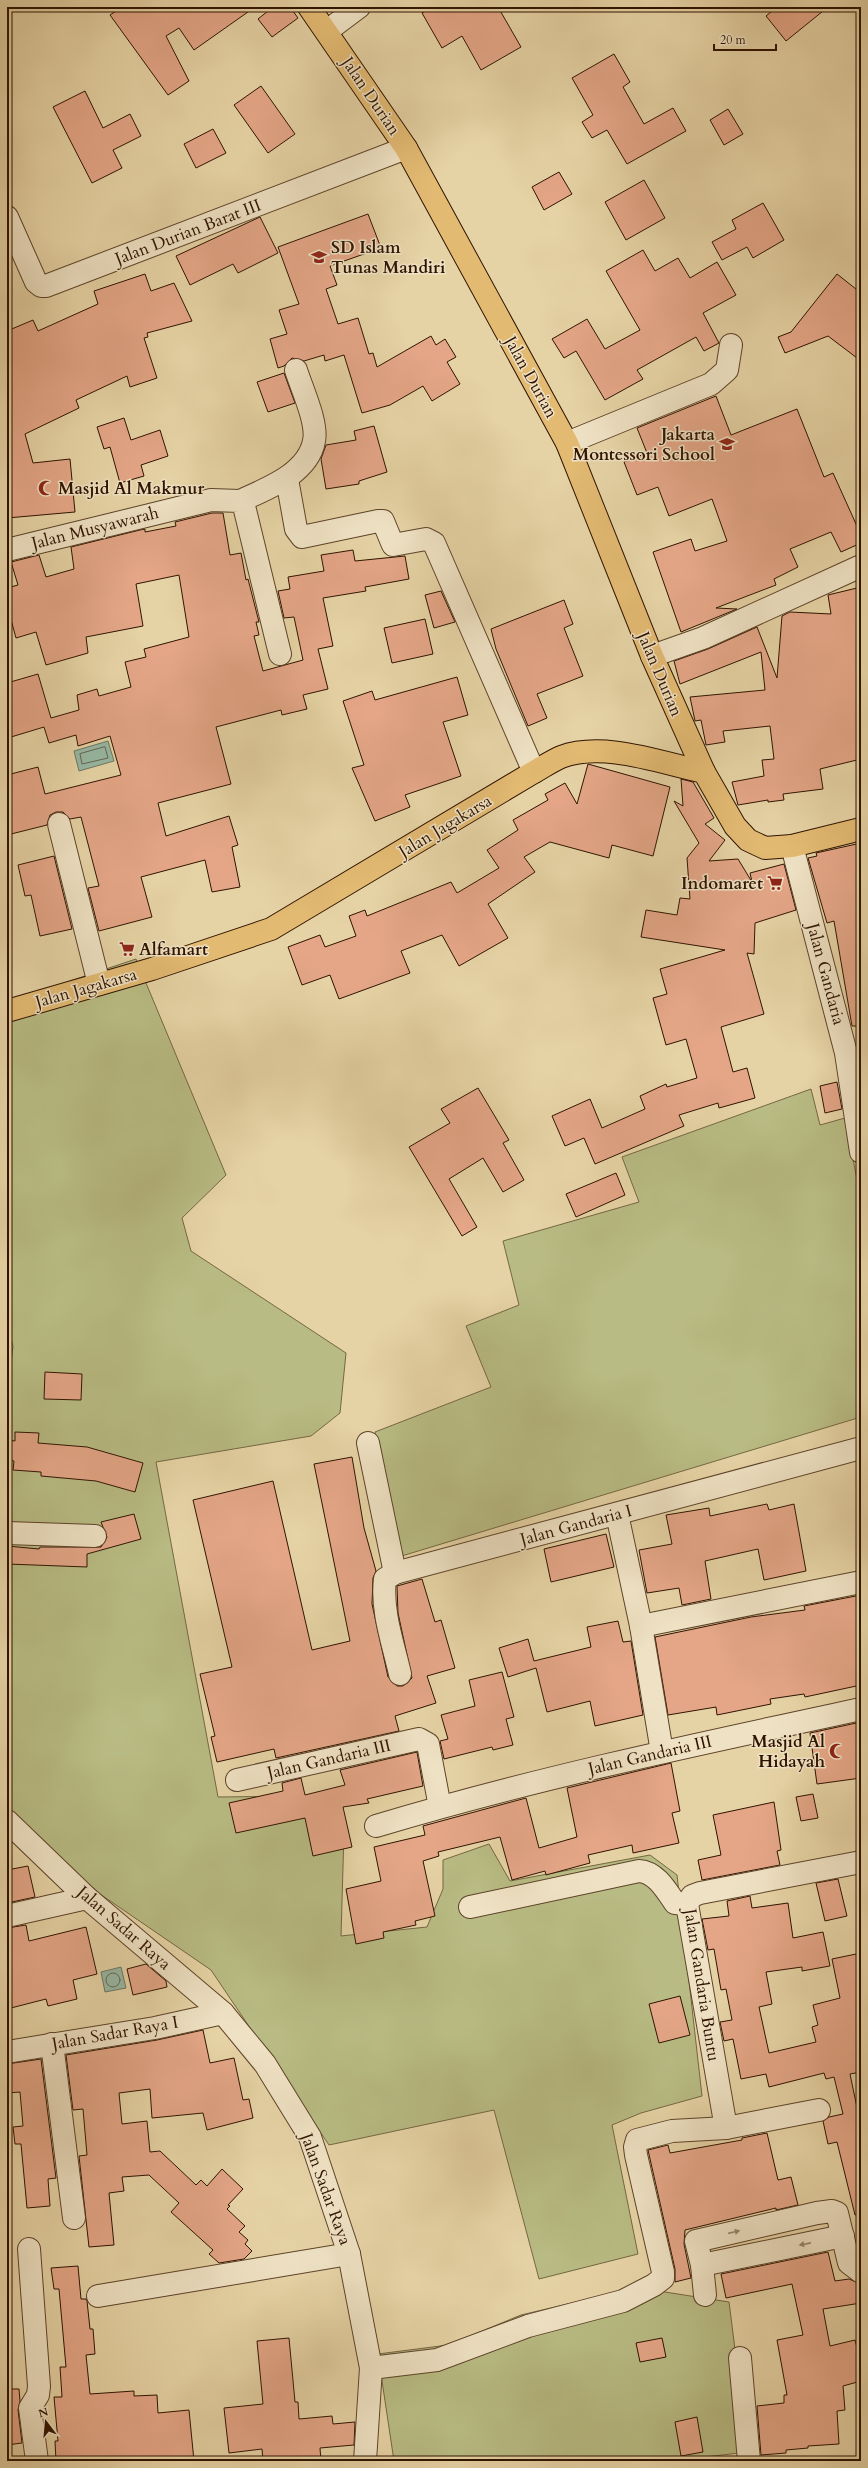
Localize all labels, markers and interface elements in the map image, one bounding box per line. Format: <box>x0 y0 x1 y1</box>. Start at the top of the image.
scale bar <box>714 26 776 52</box>
text: 20 m <box>720 32 747 48</box>
street label: Jalan Durian <box>335 50 406 140</box>
street label: Jalan Durian Barat III <box>109 194 264 271</box>
place label: SD Islam Tunas Mandiri <box>331 236 445 279</box>
school or university icon: SD Islam Tunas Mandiri <box>310 248 328 266</box>
street label: Jalan Durian <box>498 329 563 422</box>
place label: Jakarta Montessori School <box>573 423 716 466</box>
school or university icon: Jakarta Montessori School <box>718 435 736 453</box>
place label: Masjid Al Makmur <box>58 477 204 500</box>
mosque icon: Masjid Al Makmur <box>37 479 55 497</box>
street label: Jalan Musyawarah <box>26 501 162 556</box>
street label: Jalan Durian <box>631 625 688 720</box>
street label: Jalan Jagakarsa <box>392 789 496 864</box>
place label: Indomaret <box>681 872 763 895</box>
supermarket icon: Indomaret <box>766 874 784 892</box>
street label: Jalan Gandaria <box>801 918 851 1028</box>
place label: Alfamart <box>139 938 208 961</box>
supermarket icon: Alfamart <box>118 940 136 958</box>
street label: Jalan Jagakarsa <box>30 962 140 1014</box>
street label: Jalan Gandaria I <box>515 1499 634 1552</box>
street label: Jalan Gandaria III <box>583 1730 714 1781</box>
place label: Masjid Al Hidayah <box>751 1730 825 1773</box>
street label: Jalan Gandaria III <box>262 1734 393 1785</box>
mosque icon: Masjid Al Hidayah <box>828 1742 846 1760</box>
street label: Jalan Sadar Raya <box>70 1879 176 1976</box>
street label: Jalan Gandaria Buntu <box>678 1904 725 2063</box>
street label: Jalan Sadar Raya I <box>47 2011 180 2056</box>
street label: Jalan Sadar Raya <box>294 2127 357 2249</box>
one-way arrow <box>727 2229 740 2235</box>
one-way arrow <box>799 2242 811 2248</box>
north arrow <box>26 2402 66 2442</box>
text: N <box>37 2404 50 2421</box>

